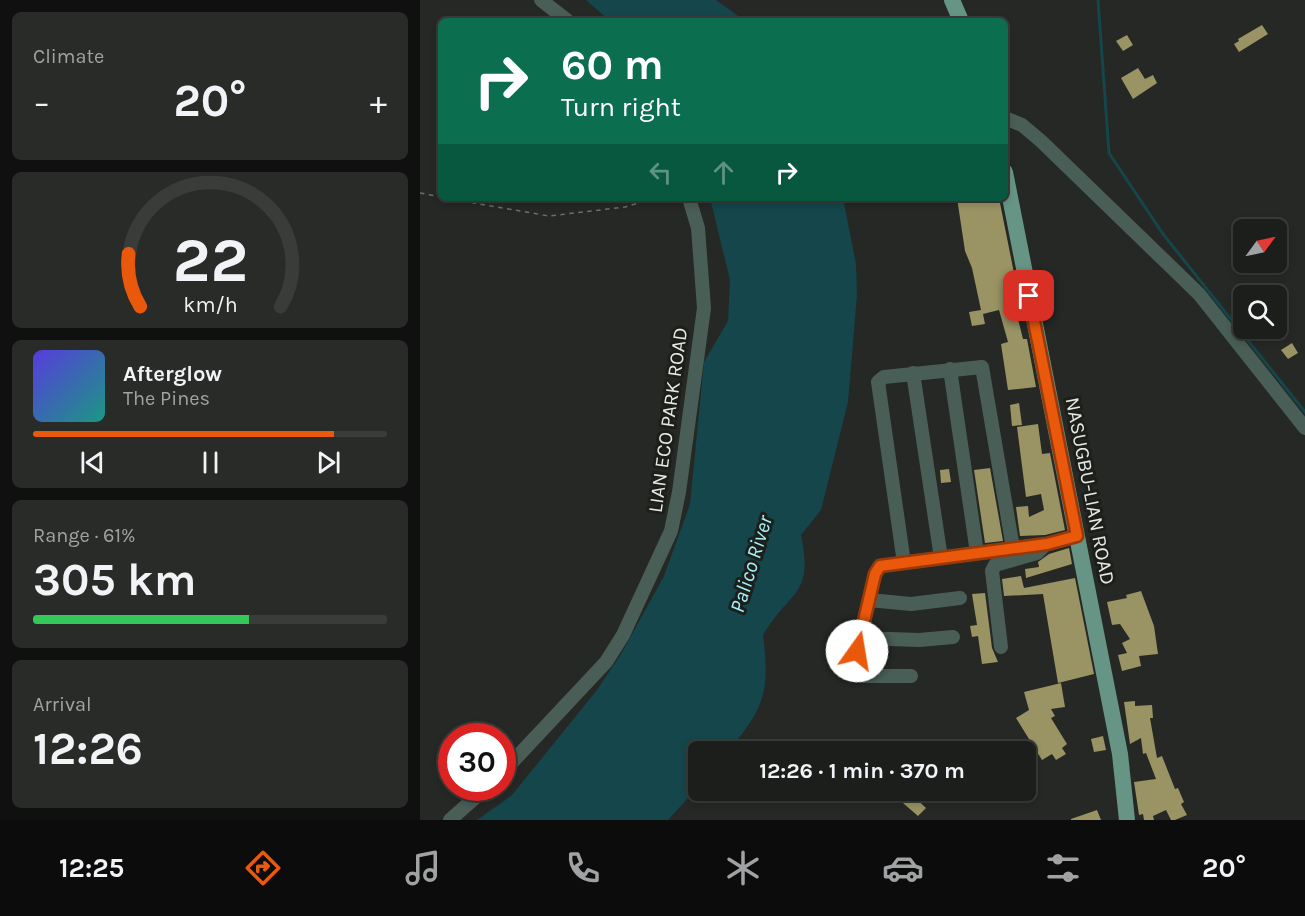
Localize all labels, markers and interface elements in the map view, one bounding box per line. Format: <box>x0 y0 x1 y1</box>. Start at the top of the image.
text: 60 m <box>561 40 664 90</box>
icon: right <box>462 42 540 120</box>
text: Climate <box>33 45 104 68</box>
text: 20° <box>173 75 247 127</box>
text: − <box>33 83 50 121</box>
text: + <box>370 83 387 121</box>
text: Turn right <box>561 91 681 123</box>
icon: left <box>644 156 677 189</box>
icon: ahead <box>707 156 740 189</box>
icon: right <box>770 156 803 189</box>
north arrow <box>1233 219 1287 273</box>
map controls <box>1233 219 1287 339</box>
text: 22 <box>172 224 248 297</box>
pin <box>1003 270 1054 321</box>
icon: arrive <box>1012 279 1045 312</box>
button: search <box>1233 285 1287 339</box>
text: km/h <box>183 292 237 317</box>
street label: LIAN ECO PARK ROAD <box>644 326 692 514</box>
text: Afterglow <box>123 361 222 387</box>
text: The Pines <box>123 387 210 410</box>
street label: NASUGBU-LIAN ROAD <box>1061 395 1119 587</box>
icon: previous <box>76 446 109 479</box>
icon: pause <box>194 446 227 479</box>
icon: next <box>312 446 345 479</box>
water label: Palico River <box>725 512 777 615</box>
text: Range · 61% <box>33 524 136 547</box>
text: 305 km <box>33 554 196 606</box>
position arrow <box>825 619 889 683</box>
text: Arrival <box>33 693 92 716</box>
text: 12:26 <box>33 723 143 775</box>
speed limit sign: 30 <box>438 723 516 801</box>
text: 12:26 · 1 min · 370 m <box>759 758 965 784</box>
icon: directions <box>242 847 284 889</box>
icon: music <box>402 847 444 889</box>
icon: phone <box>562 847 604 889</box>
icon: climate <box>722 847 764 889</box>
icon: car <box>882 847 924 889</box>
icon: filters <box>1042 847 1084 889</box>
text: 12:25 <box>59 852 124 884</box>
text: 20° <box>1202 852 1246 884</box>

